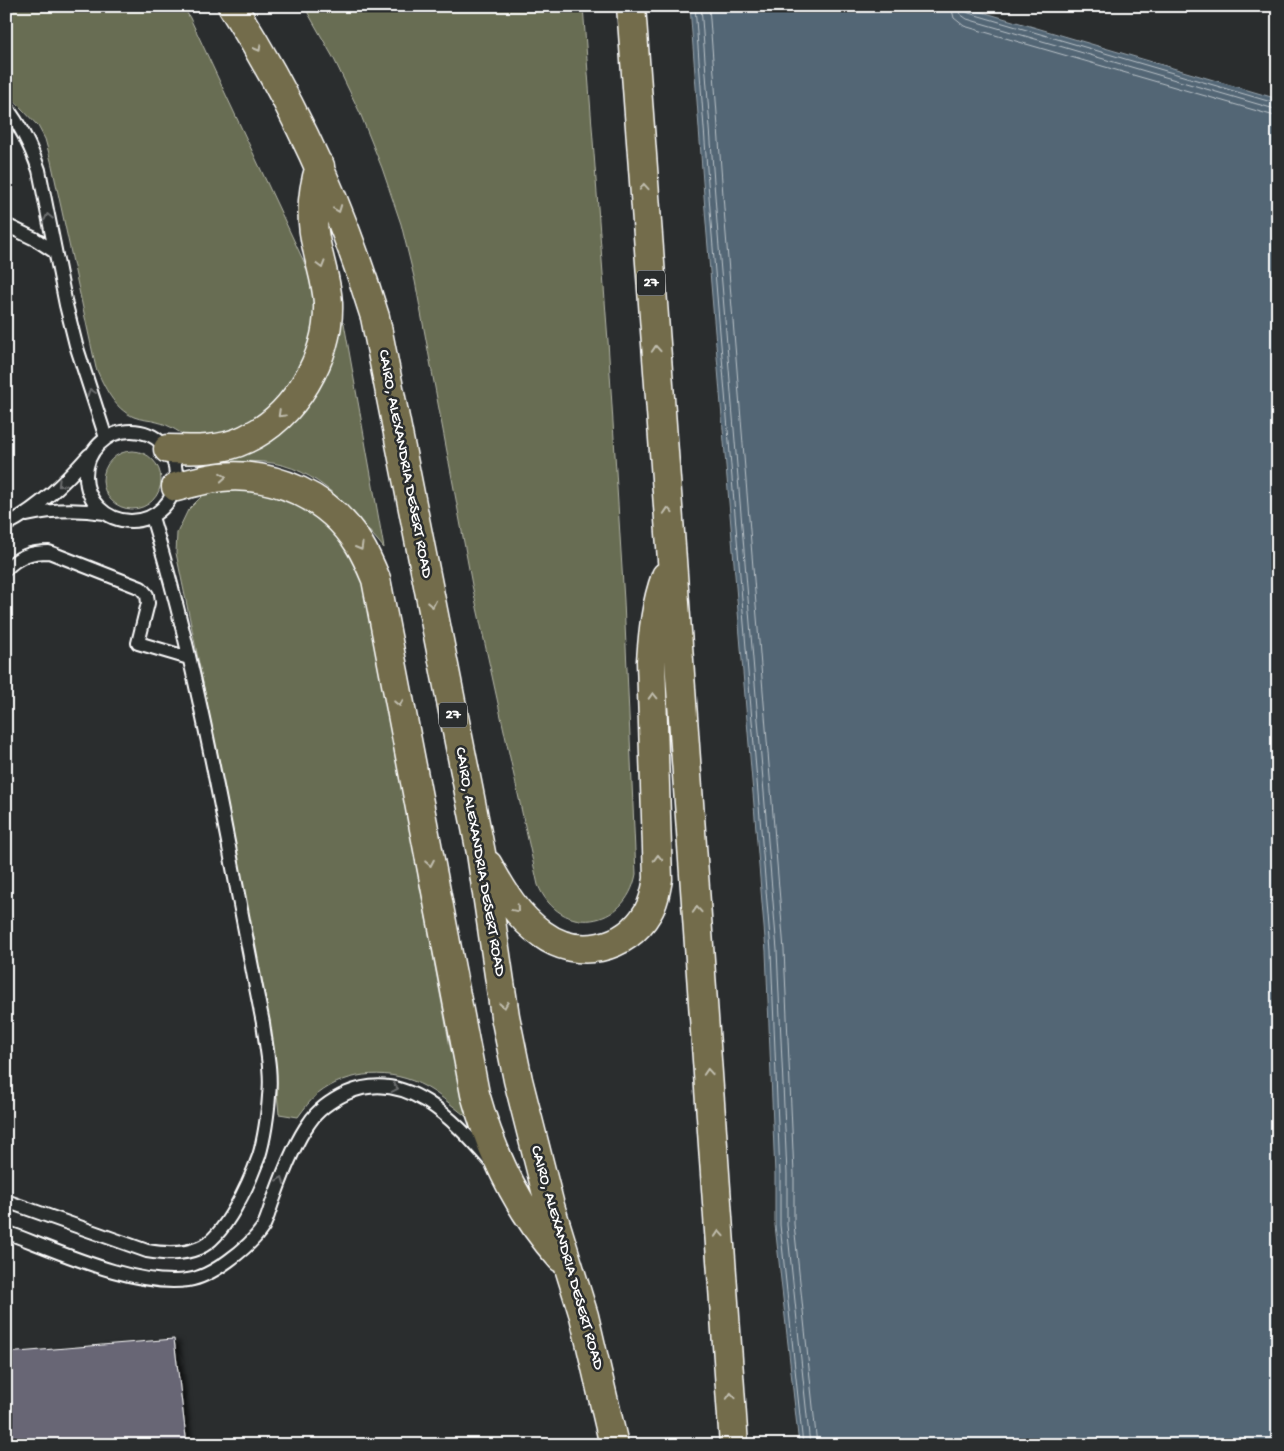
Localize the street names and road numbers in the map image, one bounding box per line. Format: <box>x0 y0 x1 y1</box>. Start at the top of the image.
road number: 27 <box>637 270 665 296</box>
street label: CAIRO, ALEXANDRIA DESERT ROAD <box>373 348 436 580</box>
road number: 27 <box>439 702 467 728</box>
street label: CAIRO, ALEXANDRIA DESERT ROAD <box>449 746 509 979</box>
street label: CAIRO, ALEXANDRIA DESERT ROAD <box>525 1144 607 1373</box>

